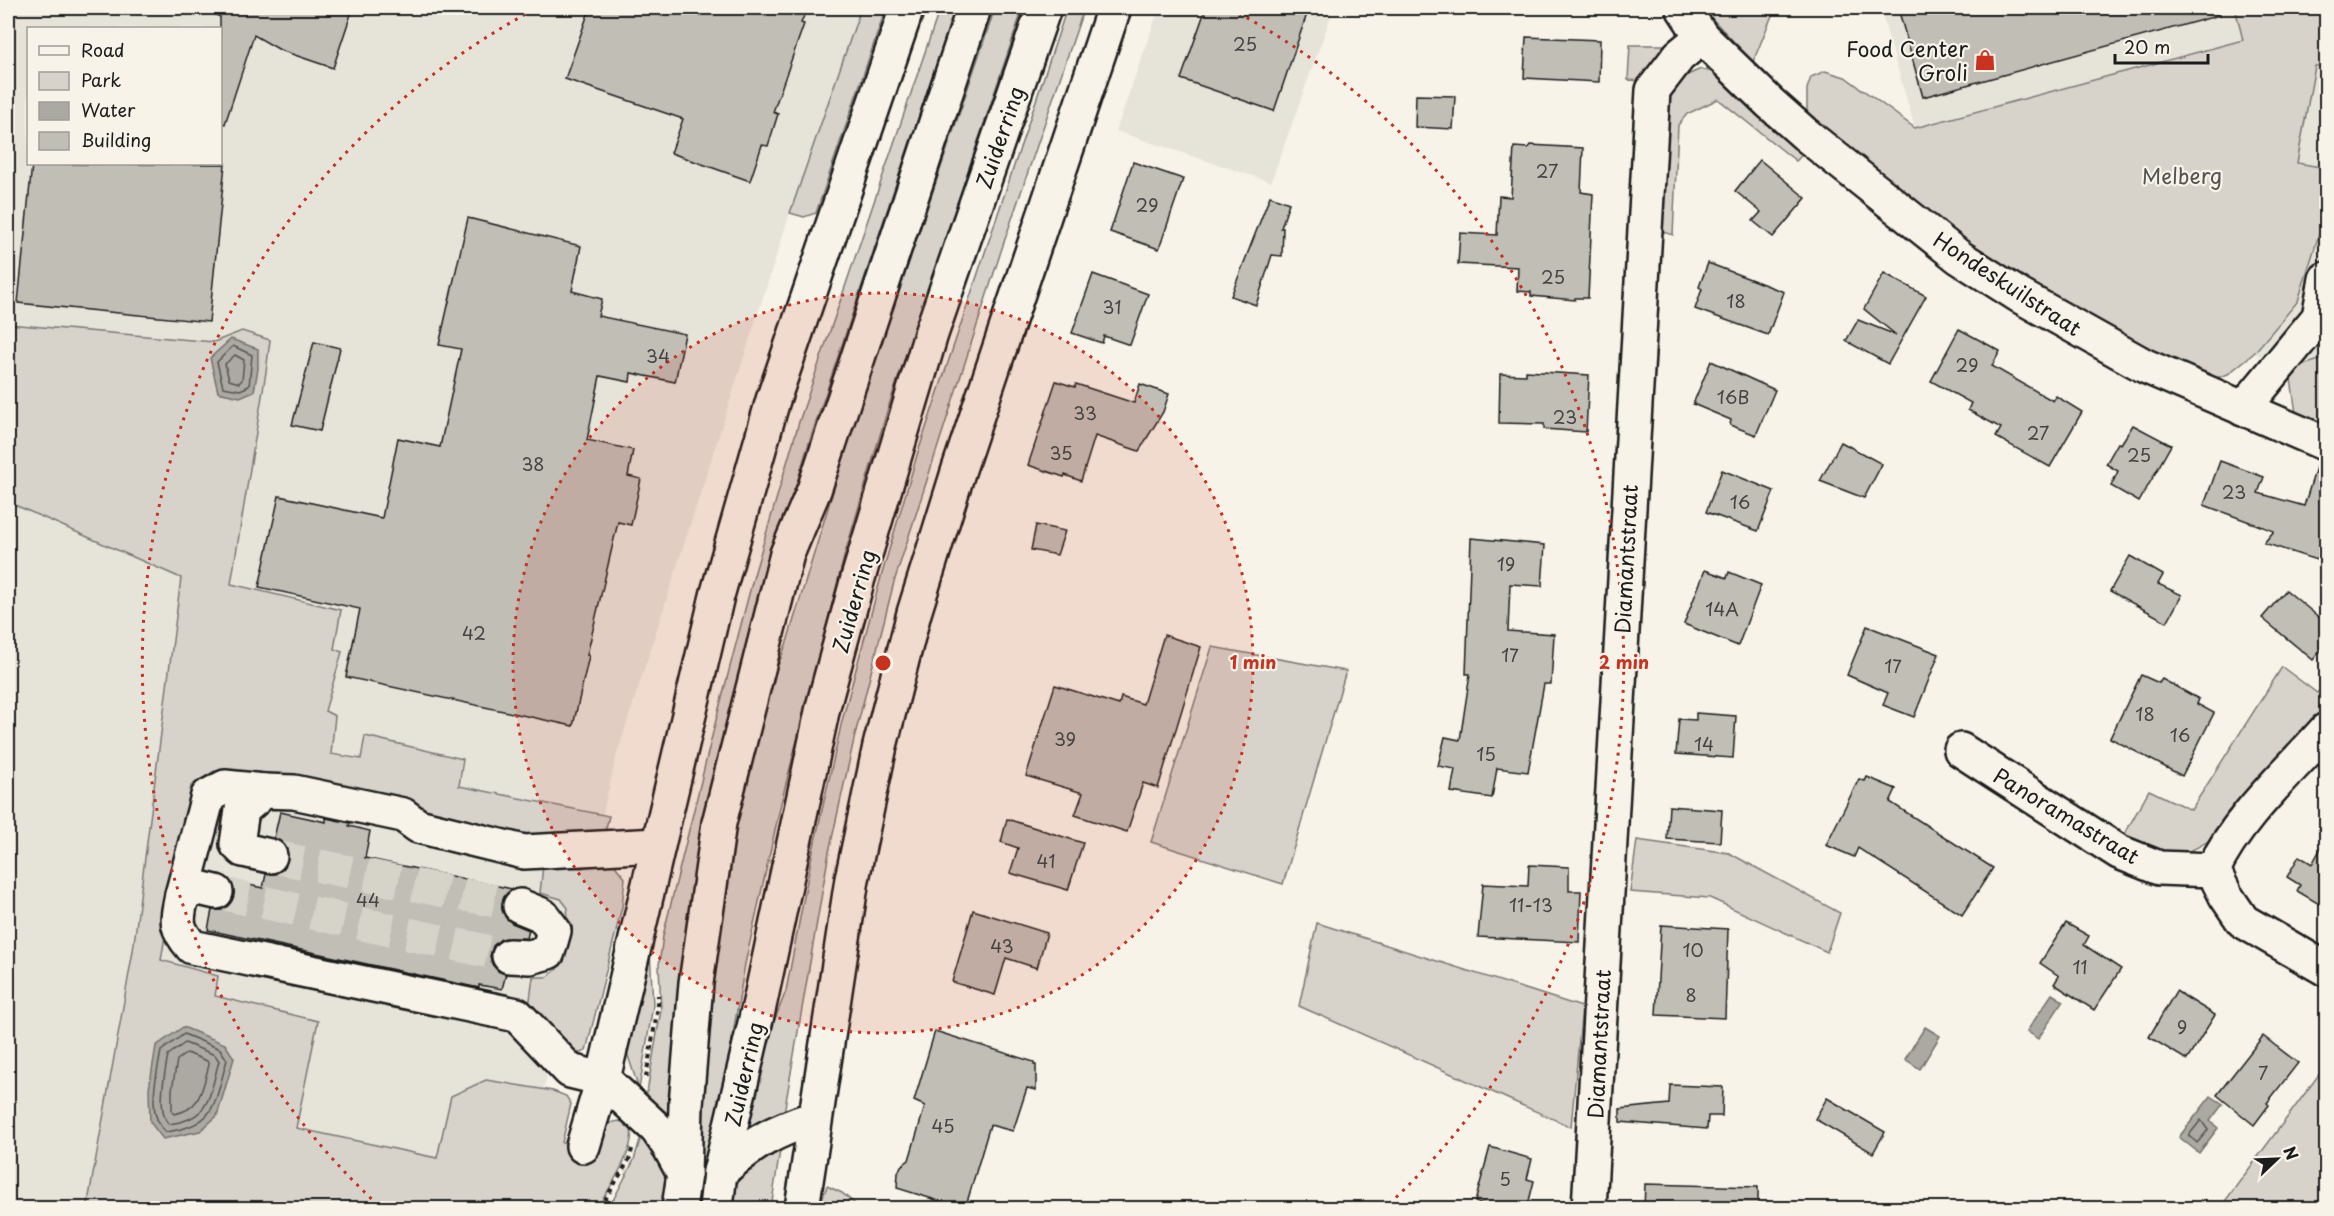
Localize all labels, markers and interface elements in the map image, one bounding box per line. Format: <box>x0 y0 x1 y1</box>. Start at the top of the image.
legend <box>27 27 222 165</box>
scale bar <box>2115 27 2208 65</box>
house number: 25 <box>1233 30 1257 57</box>
place label: Food Center Groli <box>1846 32 1968 88</box>
text: 20 m <box>2124 33 2170 60</box>
text: Road <box>81 36 125 63</box>
shop icon: Food Center Groli <box>1973 48 1997 72</box>
text: Park <box>81 66 121 93</box>
street label: Zuiderring <box>967 82 1031 192</box>
text: Water <box>81 96 136 123</box>
text: Building <box>81 126 151 153</box>
house number: 27 <box>1536 157 1558 184</box>
park label: Melberg <box>2142 159 2222 191</box>
house number: 29 <box>1136 191 1158 218</box>
street label: Hondeskuilstraat <box>1928 223 2088 343</box>
house number: 25 <box>1541 263 1565 290</box>
house number: 18 <box>1726 287 1746 314</box>
house number: 31 <box>1103 293 1121 320</box>
house number: 34 <box>646 342 670 369</box>
house number: 29 <box>1956 351 1978 378</box>
house number: 16B <box>1717 383 1749 410</box>
house number: 33 <box>1073 399 1097 426</box>
house number: 23 <box>1553 403 1577 430</box>
house number: 27 <box>2027 419 2049 446</box>
house number: 35 <box>1049 439 1073 466</box>
house number: 25 <box>2127 441 2151 468</box>
house number: 38 <box>521 450 545 477</box>
house number: 23 <box>2222 478 2246 505</box>
street label: Diamantstraat <box>1605 484 1645 634</box>
house number: 16 <box>1730 488 1750 515</box>
street label: Zuiderring <box>823 546 883 656</box>
house number: 19 <box>1497 550 1515 577</box>
house number: 14A <box>1705 595 1739 622</box>
house number: 42 <box>462 619 486 646</box>
house number: 17 <box>1501 641 1519 668</box>
text: 1 min <box>1230 648 1276 675</box>
text: 2 min <box>1599 648 1649 675</box>
house number: 17 <box>1884 652 1902 679</box>
centre of rings <box>873 653 893 673</box>
house number: 18 <box>2135 700 2155 727</box>
house number: 16 <box>2170 721 2190 748</box>
house number: 39 <box>1054 725 1076 752</box>
house number: 14 <box>1694 730 1714 757</box>
house number: 15 <box>1476 740 1496 767</box>
street label: Panoramastraat <box>1988 759 2146 871</box>
house number: 41 <box>1037 847 1055 874</box>
house number: 44 <box>356 886 380 913</box>
house number: 11-13 <box>1509 891 1553 918</box>
house number: 43 <box>990 932 1014 959</box>
house number: 10 <box>1682 936 1704 963</box>
house number: 11 <box>2072 953 2088 980</box>
street label: Diamantstraat <box>1578 969 1618 1119</box>
house number: 8 <box>1685 981 1697 1008</box>
house number: 9 <box>2177 1013 2187 1040</box>
street label: Zuiderring <box>715 1019 771 1129</box>
house number: 7 <box>2258 1059 2268 1086</box>
house number: 45 <box>932 1112 955 1139</box>
north arrow <box>2247 1129 2307 1189</box>
text: N <box>2278 1142 2305 1163</box>
house number: 5 <box>1499 1165 1511 1192</box>

